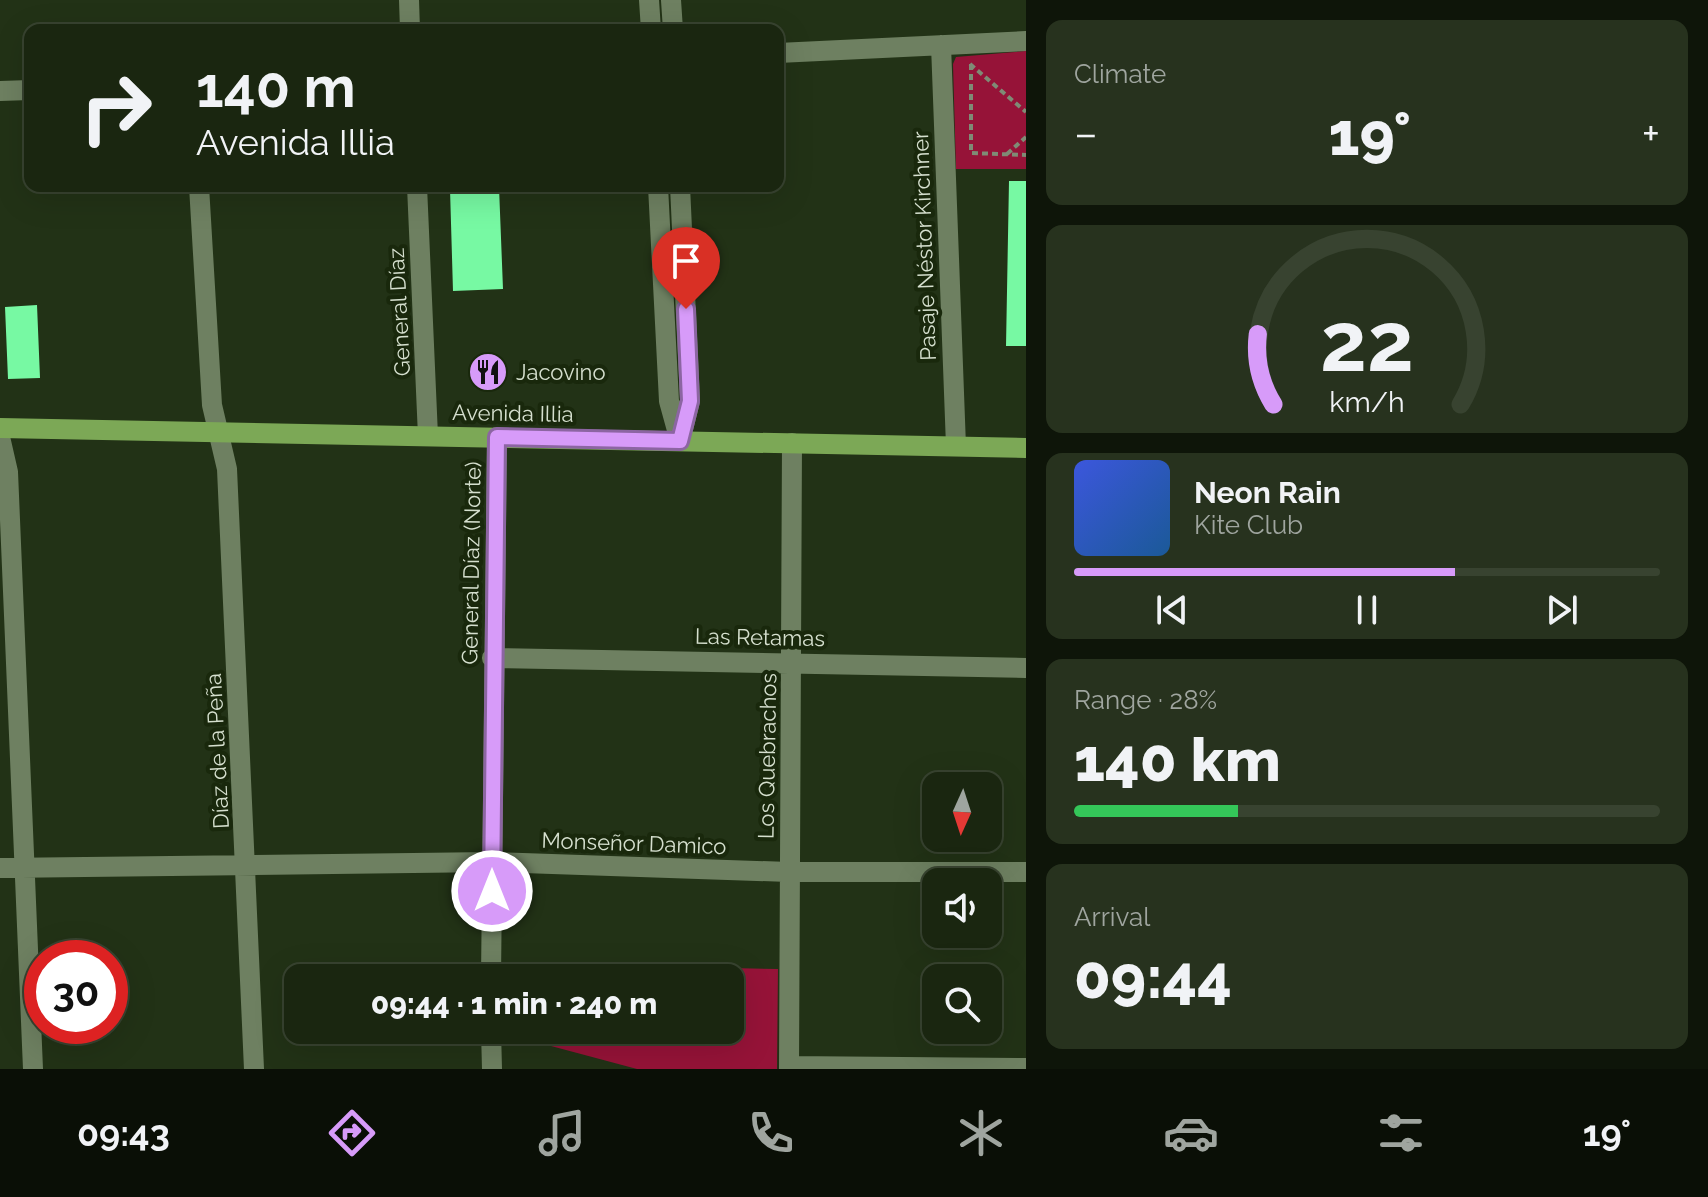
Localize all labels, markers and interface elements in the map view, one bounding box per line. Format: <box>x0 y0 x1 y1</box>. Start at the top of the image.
text: 140 m <box>196 54 356 120</box>
icon: right <box>64 56 168 160</box>
text: Climate <box>1074 59 1166 89</box>
text: 19° <box>1329 99 1411 169</box>
text: − <box>1074 108 1098 159</box>
text: + <box>1642 108 1660 159</box>
text: Avenida Illia <box>196 121 395 163</box>
street label: Pasaje Néstor Kirchner <box>907 130 941 361</box>
pin <box>652 227 720 309</box>
icon: arrive <box>664 239 708 283</box>
street label: General Díaz <box>383 247 415 377</box>
text: 22 <box>1320 293 1414 390</box>
restaurant icon: Jacovino <box>467 351 509 393</box>
place label: Jacovino <box>516 359 605 385</box>
text: km/h <box>1329 385 1405 419</box>
street label: Avenida Illia <box>452 399 574 427</box>
street label: General Díaz (Norte) <box>456 461 486 665</box>
text: Neon Rain <box>1194 475 1341 510</box>
text: Kite Club <box>1194 510 1303 540</box>
icon: previous <box>1150 588 1194 632</box>
icon: pause <box>1345 588 1389 632</box>
icon: next <box>1540 588 1584 632</box>
street label: Las Retamas <box>695 623 825 651</box>
street label: Díaz de la Peña <box>200 672 234 830</box>
street label: Los Quebrachos <box>753 673 781 839</box>
text: Range · 28% <box>1074 685 1217 715</box>
text: 140 km <box>1074 725 1281 795</box>
north arrow <box>922 772 1002 852</box>
map controls <box>922 772 1002 1044</box>
street label: Monseñor Damico <box>541 827 727 859</box>
position arrow <box>450 849 534 933</box>
button: sound <box>922 868 1002 948</box>
text: Arrival <box>1074 902 1150 932</box>
speed limit sign: 30 <box>24 940 128 1044</box>
text: 09:44 <box>1074 942 1232 1012</box>
button: search <box>922 964 1002 1044</box>
text: 09:44 · 1 min · 240 m <box>371 986 657 1021</box>
icon: directions <box>324 1105 380 1161</box>
icon: music <box>534 1105 590 1161</box>
icon: phone <box>743 1105 799 1161</box>
icon: climate <box>953 1105 1009 1161</box>
icon: car <box>1163 1105 1219 1161</box>
icon: filters <box>1373 1105 1429 1161</box>
text: 09:43 <box>77 1112 170 1154</box>
text: 19° <box>1583 1112 1631 1154</box>

